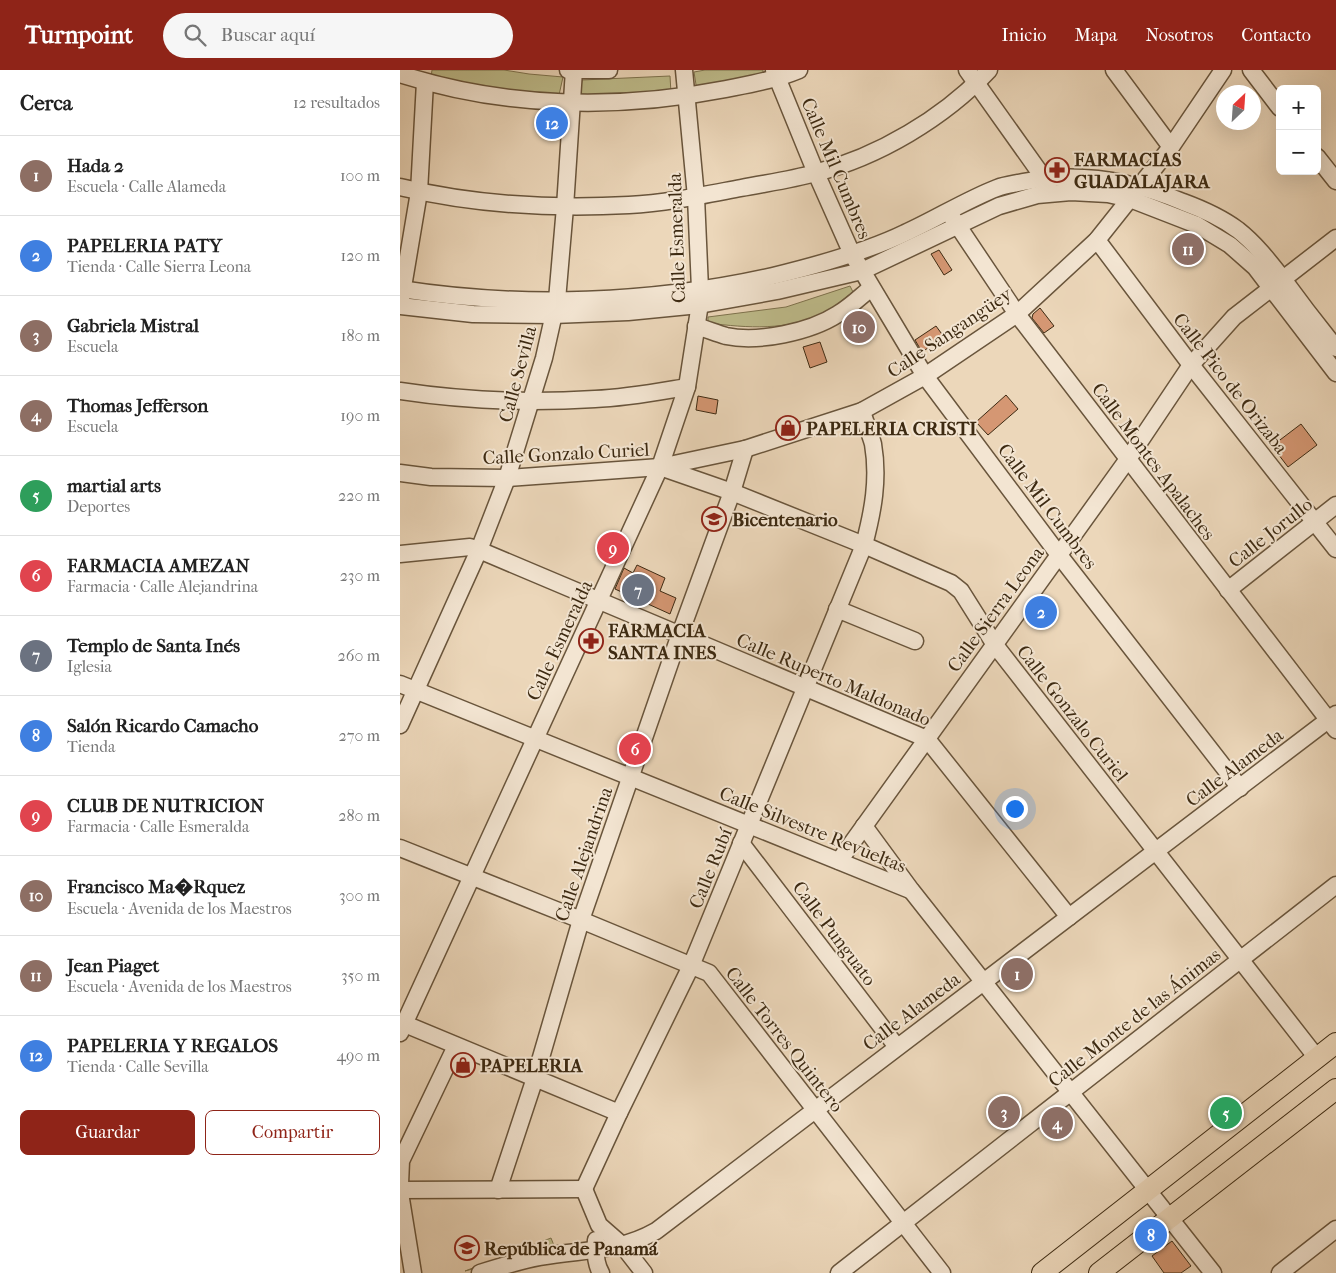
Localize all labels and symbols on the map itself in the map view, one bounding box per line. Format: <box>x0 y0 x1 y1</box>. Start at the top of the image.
north arrow <box>1216 85 1261 130</box>
street label: Calle Mil Cumbres <box>796 94 876 242</box>
pin: 12 <box>536 104 568 142</box>
place label: FARMACIAS GUADALAJARA <box>1073 149 1211 193</box>
pharmacy icon: FARMACIAS GUADALAJARA <box>1044 157 1070 183</box>
street label: Calle Esmeralda <box>664 172 690 303</box>
pin: 11 <box>1172 230 1204 268</box>
street label: Calle Sangangüey <box>883 283 1017 383</box>
pin: 10 <box>843 308 875 346</box>
street label: Calle Pico de Orizaba <box>1168 309 1292 459</box>
street label: Calle Sevilla <box>495 323 541 425</box>
street label: Calle Montes Apalaches <box>1087 379 1219 544</box>
shop icon: PAPELERIA CRISTI <box>775 415 801 441</box>
place label: PAPELERIA CRISTI <box>806 418 977 440</box>
street label: Calle Gonzalo Curiel <box>482 439 650 469</box>
street label: Calle Mil Cumbres <box>993 440 1101 574</box>
street label: Calle Jorullo <box>1224 493 1317 572</box>
school or university icon: Bicentenario <box>701 506 727 532</box>
place label: Bicentenario <box>732 509 838 531</box>
pin: 9 <box>597 529 629 567</box>
street label: Calle Sierra Leona <box>943 543 1049 676</box>
pin: 7 <box>622 571 654 609</box>
street label: Calle Esmeralda <box>522 577 597 704</box>
pin: 2 <box>1025 593 1057 631</box>
place label: FARMACIA SANTA INES <box>607 620 717 664</box>
pharmacy icon: FARMACIA SANTA INES <box>578 628 604 654</box>
street label: Calle Ruperto Maldonado <box>733 629 934 731</box>
street label: Calle Gonzalo Curiel <box>1012 641 1132 786</box>
street label: Calle Alameda <box>1182 724 1288 812</box>
pin: 6 <box>619 730 651 768</box>
street label: Calle Silvestre Revueltas <box>716 782 909 878</box>
street label: Calle Alejandrina <box>551 784 617 924</box>
your location <box>1002 796 1028 822</box>
street label: Calle Rubí <box>685 824 737 912</box>
street label: Calle Punguato <box>788 877 881 990</box>
street label: Calle Monte de las Ánimas <box>1044 944 1225 1092</box>
pin: 1 <box>1001 955 1033 993</box>
street label: Calle Torres Quintero <box>721 963 848 1117</box>
street label: Calle Alameda <box>859 968 965 1056</box>
shop icon: PAPELERIA <box>450 1052 476 1078</box>
place label: PAPELERIA <box>480 1055 583 1077</box>
pin: 3 <box>988 1093 1020 1131</box>
pin: 5 <box>1210 1094 1242 1132</box>
pin: 4 <box>1041 1104 1073 1142</box>
pin: 8 <box>1135 1216 1167 1254</box>
school or university icon: República de Panamá <box>454 1235 480 1261</box>
place label: República de Panamá <box>484 1238 659 1260</box>

